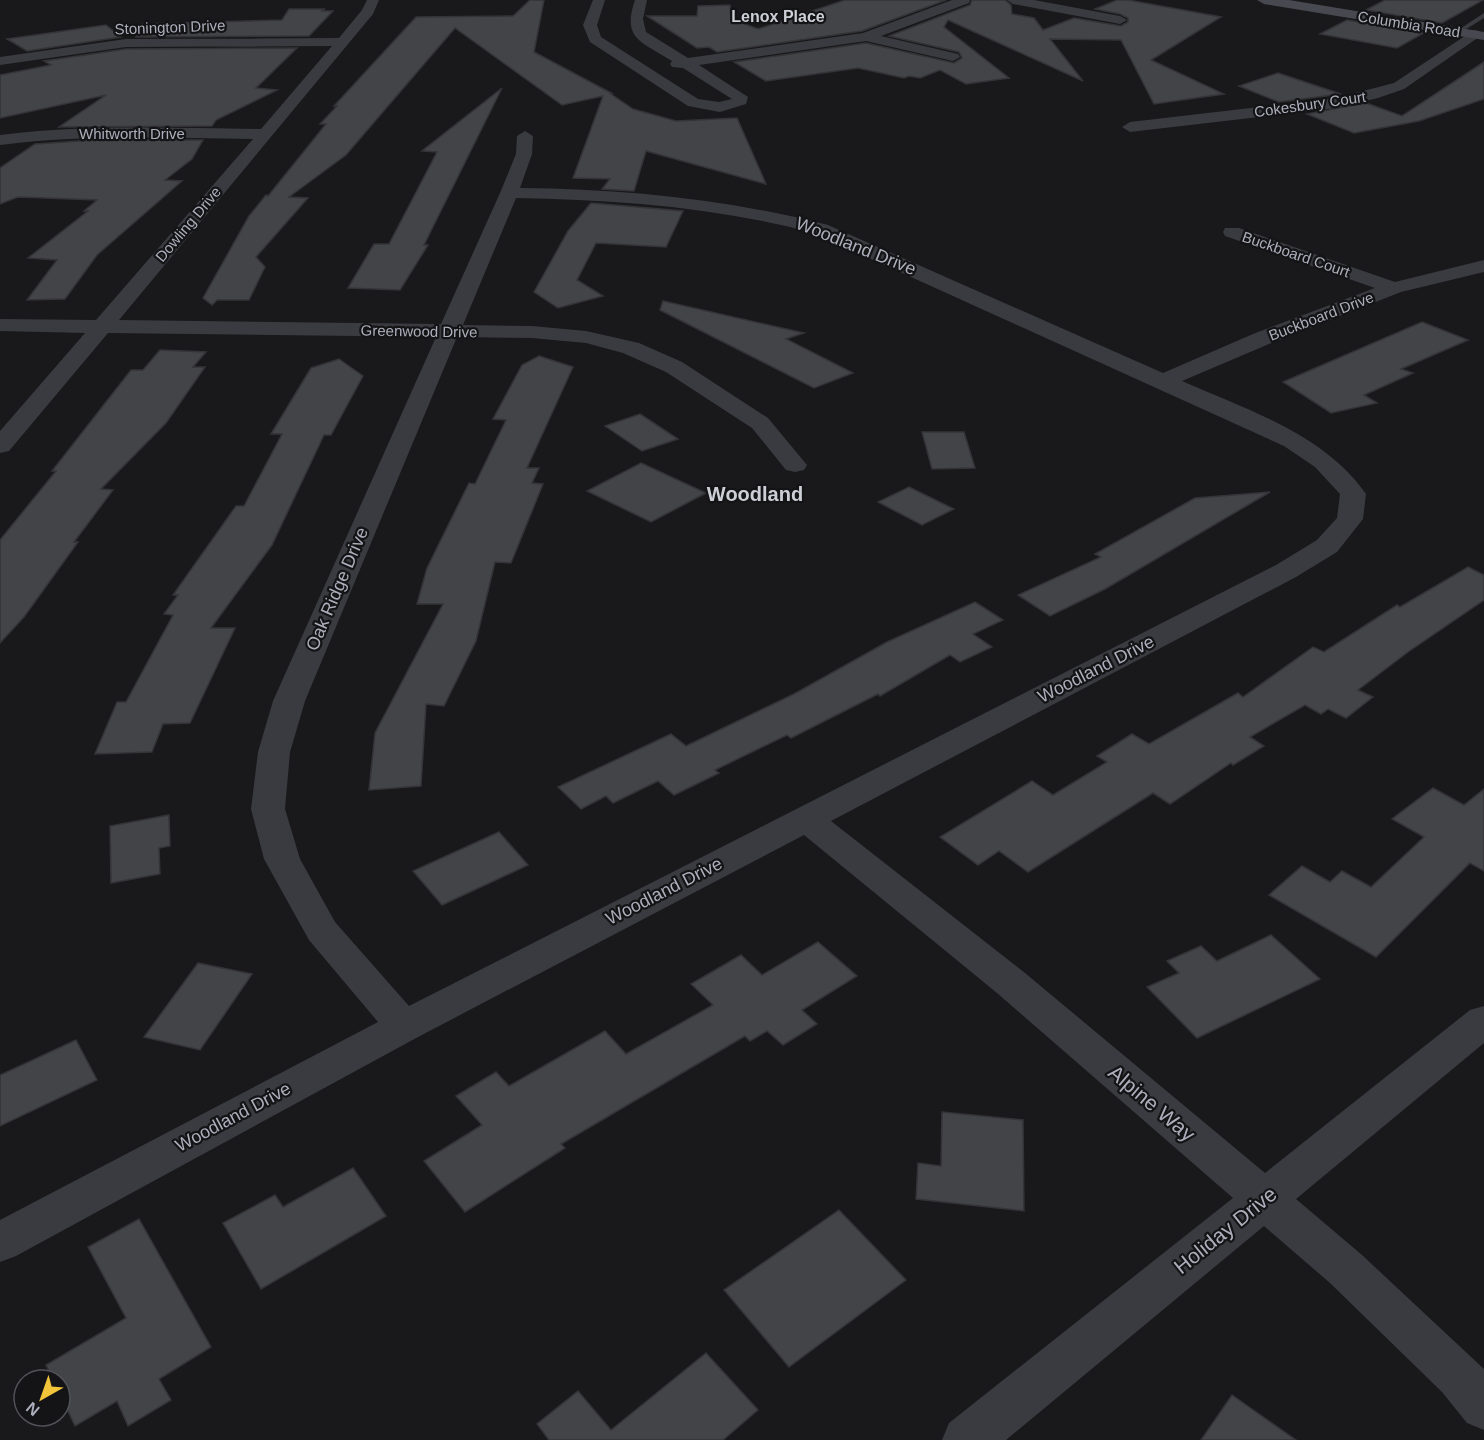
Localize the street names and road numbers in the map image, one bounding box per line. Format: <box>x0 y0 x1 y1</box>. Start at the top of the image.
street label: Columbia Road <box>1357 8 1461 40</box>
street label: Stonington Drive <box>114 17 226 37</box>
street label: Cokesbury Court <box>1253 88 1368 120</box>
street label: Whitworth Drive <box>79 125 185 142</box>
street label: Dowling Drive <box>152 183 224 265</box>
street label: Woodland Drive <box>793 213 919 279</box>
street label: Buckboard Court <box>1240 228 1353 281</box>
street label: Buckboard Drive <box>1266 288 1376 344</box>
street label: Greenwood Drive <box>361 321 477 341</box>
street label: Oak Ridge Drive <box>302 524 372 654</box>
street label: Woodland Drive <box>1035 631 1157 707</box>
street label: Woodland Drive <box>603 853 725 929</box>
street label: Alpine Way <box>1104 1060 1200 1146</box>
street label: Woodland Drive <box>172 1078 294 1156</box>
street label: Holiday Drive <box>1169 1182 1281 1278</box>

